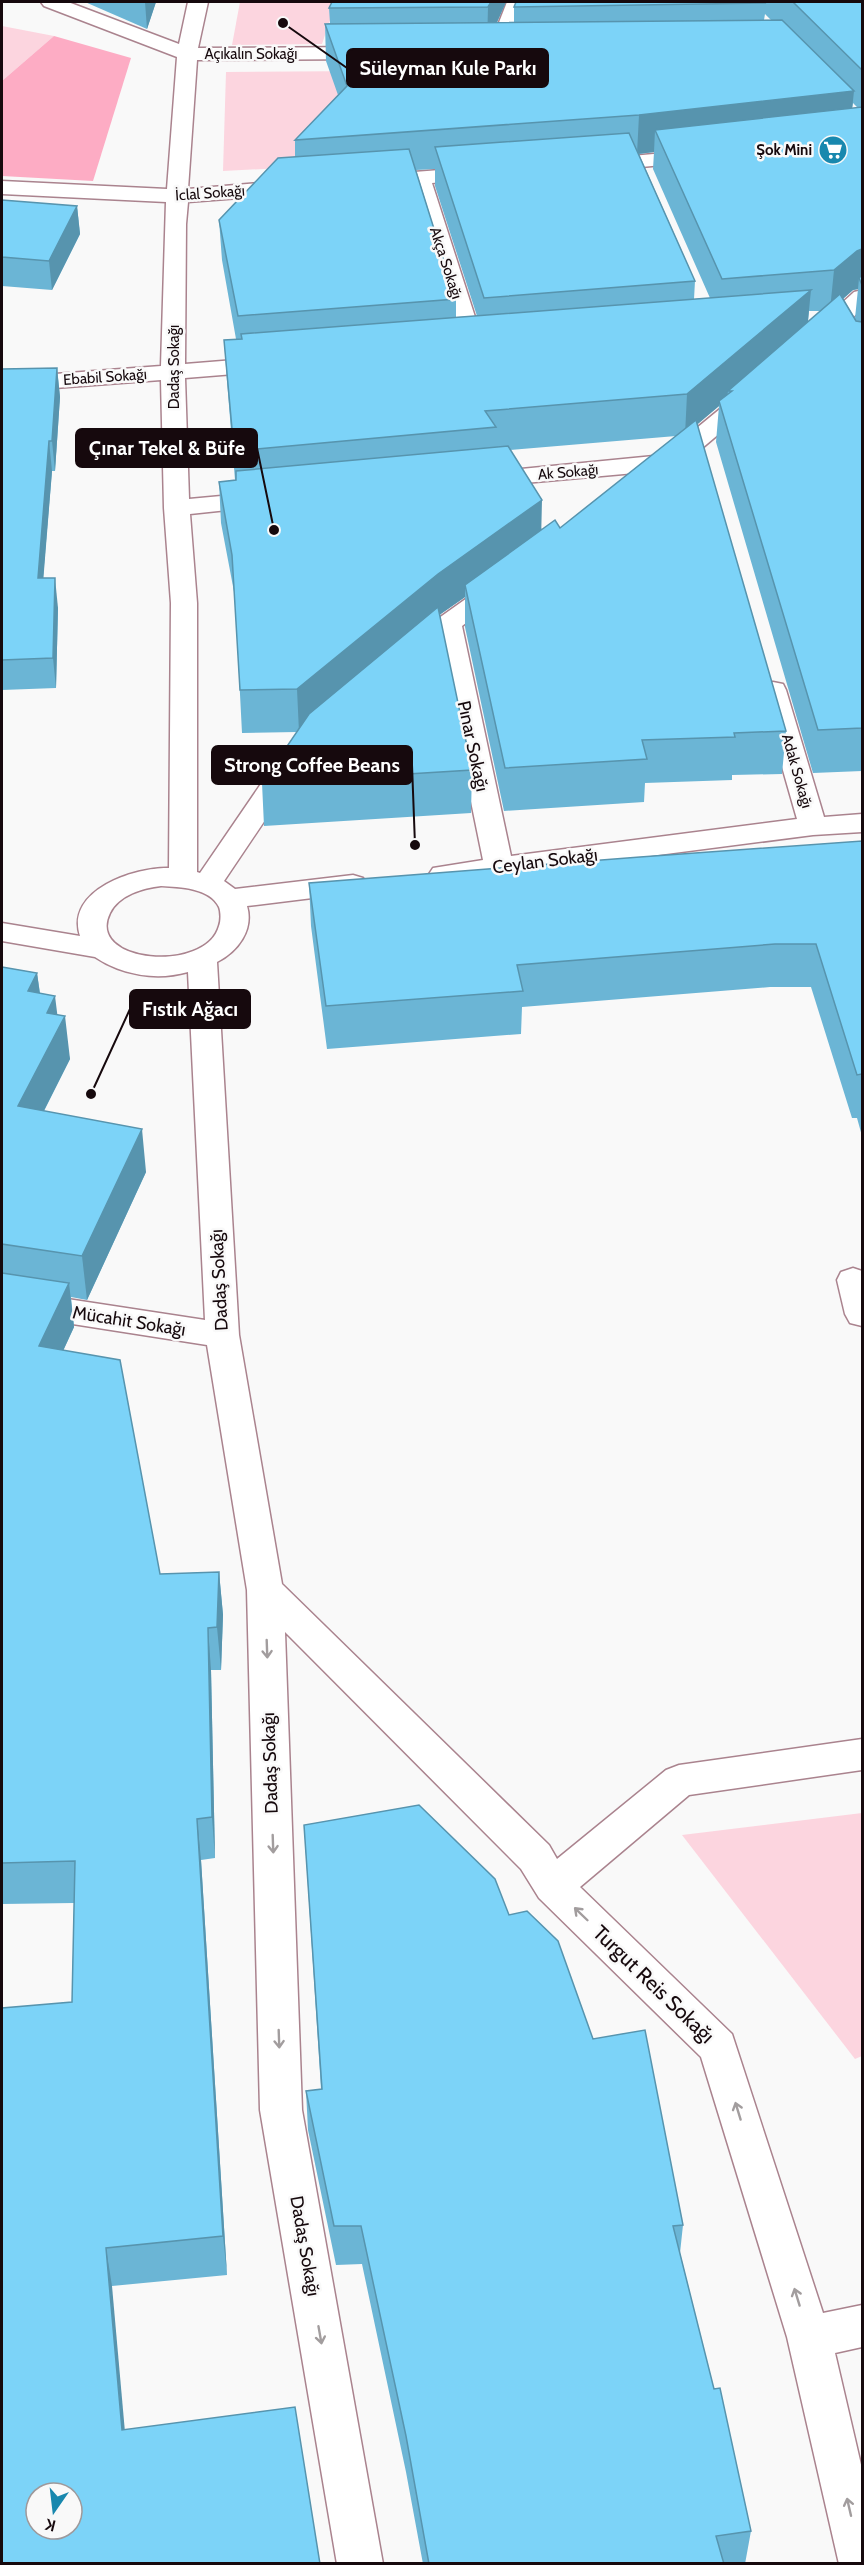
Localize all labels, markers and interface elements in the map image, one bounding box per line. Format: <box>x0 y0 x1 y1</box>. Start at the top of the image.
street label: Açıkalın Sokağı <box>205 45 297 63</box>
callout: Süleyman Kule Parkı <box>347 49 548 87</box>
text: Süleyman Kule Parkı <box>359 56 537 80</box>
supermarket icon: Şok Mini <box>817 134 849 166</box>
place label: Şok Mini <box>756 141 812 159</box>
street label: İclal Sokağı <box>174 181 245 204</box>
street label: Akça Sokağı <box>426 225 466 301</box>
street label: Dadaş Sokağı <box>165 325 183 409</box>
street label: Ebabil Sokağı <box>63 365 147 389</box>
callout: Çınar Tekel & Büfe <box>76 429 257 467</box>
text: Çınar Tekel & Büfe <box>89 436 245 460</box>
street label: Ak Sokağı <box>537 460 599 484</box>
street label: Pınar Sokağı <box>453 699 493 793</box>
street label: Adak Sokağı <box>778 732 816 810</box>
callout: Strong Coffee Beans <box>212 746 412 784</box>
text: Strong Coffee Beans <box>224 753 400 777</box>
street label: Ceylan Sokağı <box>491 844 599 878</box>
callout: Fıstık Ağacı <box>130 990 250 1028</box>
text: Fıstık Ağacı <box>142 997 238 1021</box>
street label: Dadaş Sokağı <box>205 1229 233 1331</box>
street label: Mücahit Sokağı <box>71 1301 187 1341</box>
one-way arrow <box>261 1638 272 1658</box>
street label: Dadaş Sokağı <box>257 1712 283 1814</box>
one-way arrow <box>267 1833 279 1853</box>
one-way arrow <box>574 1907 589 1921</box>
street label: Turgut Reis Sokağı <box>588 1920 720 2048</box>
one-way arrow <box>274 2028 285 2048</box>
one-way arrow <box>732 2102 743 2121</box>
street label: Dadaş Sokağı <box>285 2194 325 2298</box>
one-way arrow <box>791 2288 802 2307</box>
one-way arrow <box>315 2325 326 2345</box>
north arrow <box>24 2481 84 2541</box>
one-way arrow <box>843 2497 854 2517</box>
text: K <box>43 2515 58 2536</box>

